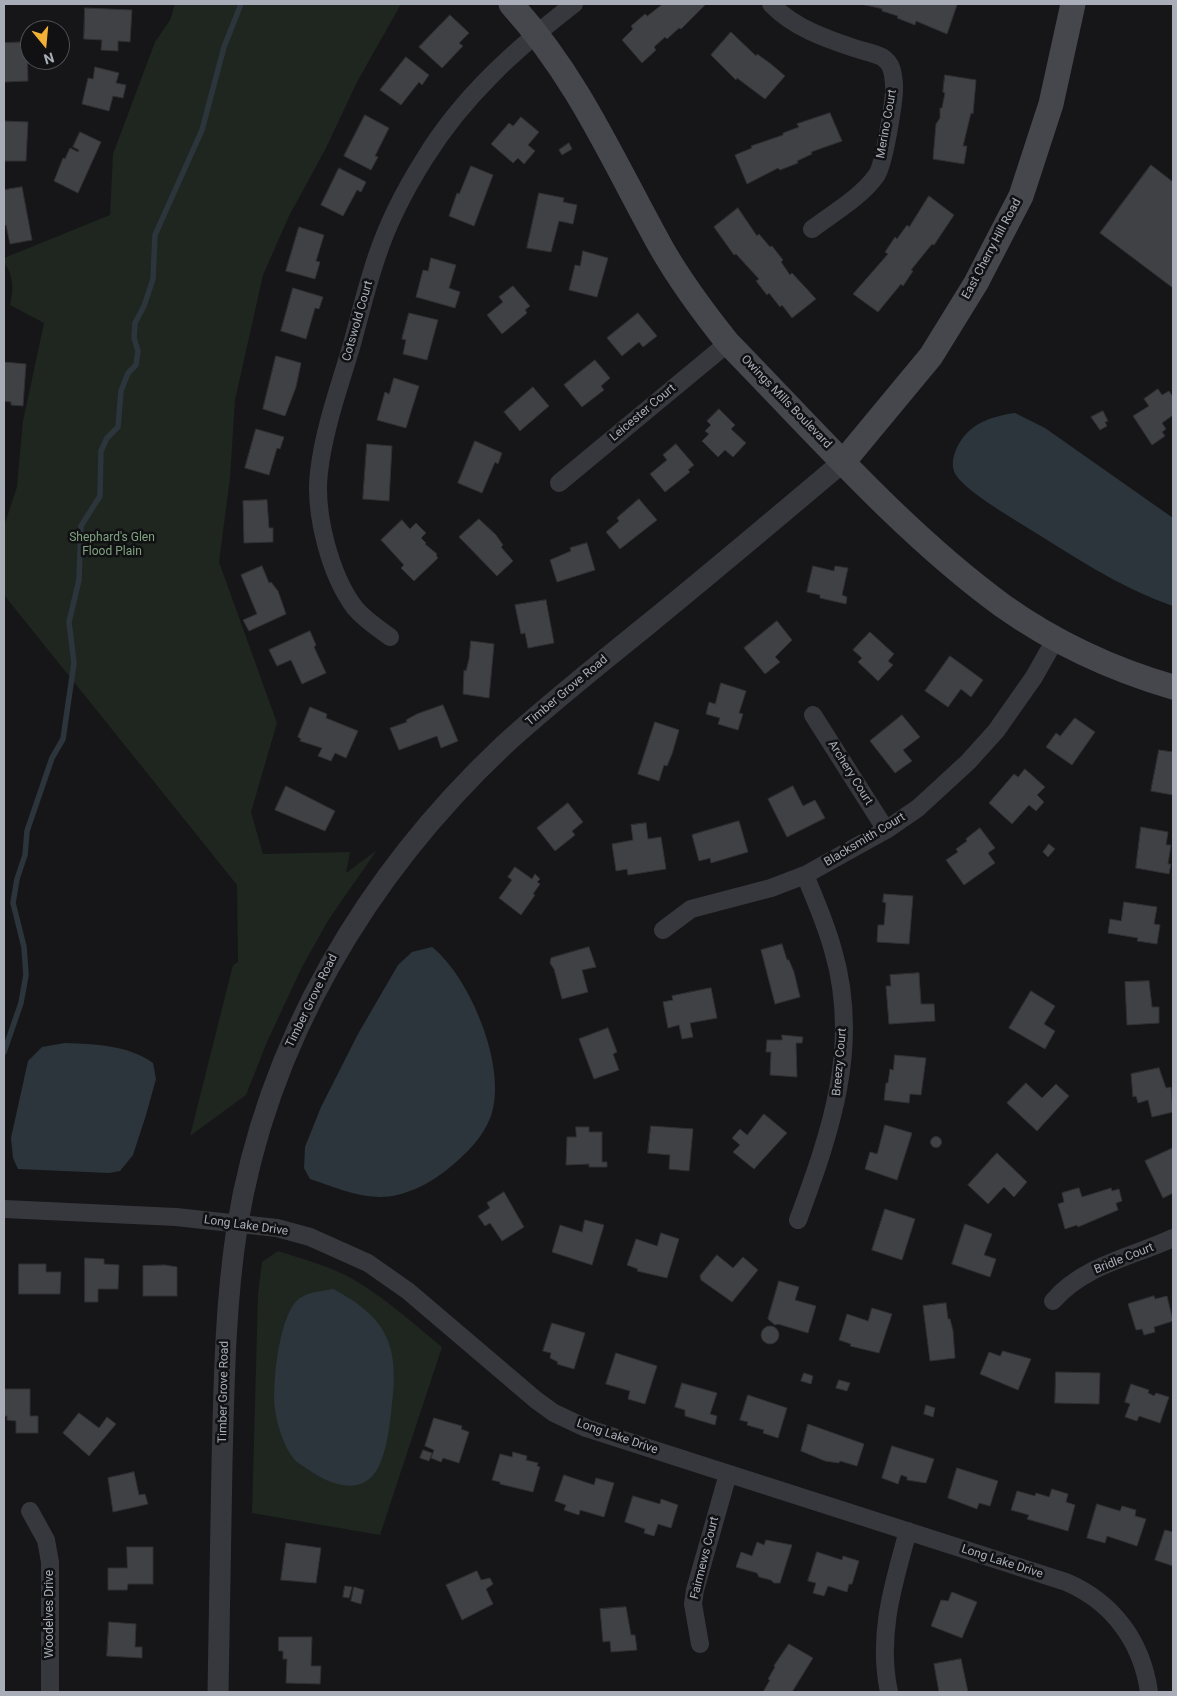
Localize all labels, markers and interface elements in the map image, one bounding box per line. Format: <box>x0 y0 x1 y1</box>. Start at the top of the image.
north arrow <box>20 20 70 70</box>
text: N <box>42 49 56 67</box>
street label: Merino Court <box>874 88 900 160</box>
street label: East Cherry Hill Road <box>959 196 1025 302</box>
street label: Cotswold Court <box>340 279 376 363</box>
street label: Owings Mills Boulevard <box>738 352 834 452</box>
street label: Leicester Court <box>607 381 679 445</box>
park label: Shephard's Glen Flood Plain <box>69 531 155 559</box>
street label: Timber Grove Road <box>523 653 611 729</box>
street label: Archery Court <box>824 738 876 808</box>
street label: Blacksmith Court <box>822 810 908 870</box>
street label: Timber Grove Road <box>283 952 341 1050</box>
street label: Breezy Court <box>830 1027 850 1097</box>
street label: Long Lake Drive <box>203 1213 289 1239</box>
street label: Bridle Court <box>1092 1241 1156 1277</box>
street label: Timber Grove Road <box>216 1341 232 1443</box>
street label: Long Lake Drive <box>575 1416 659 1458</box>
street label: Fairmews Court <box>688 1515 722 1601</box>
street label: Long Lake Drive <box>959 1542 1045 1582</box>
street label: Woodelves Drive <box>43 1570 57 1658</box>

